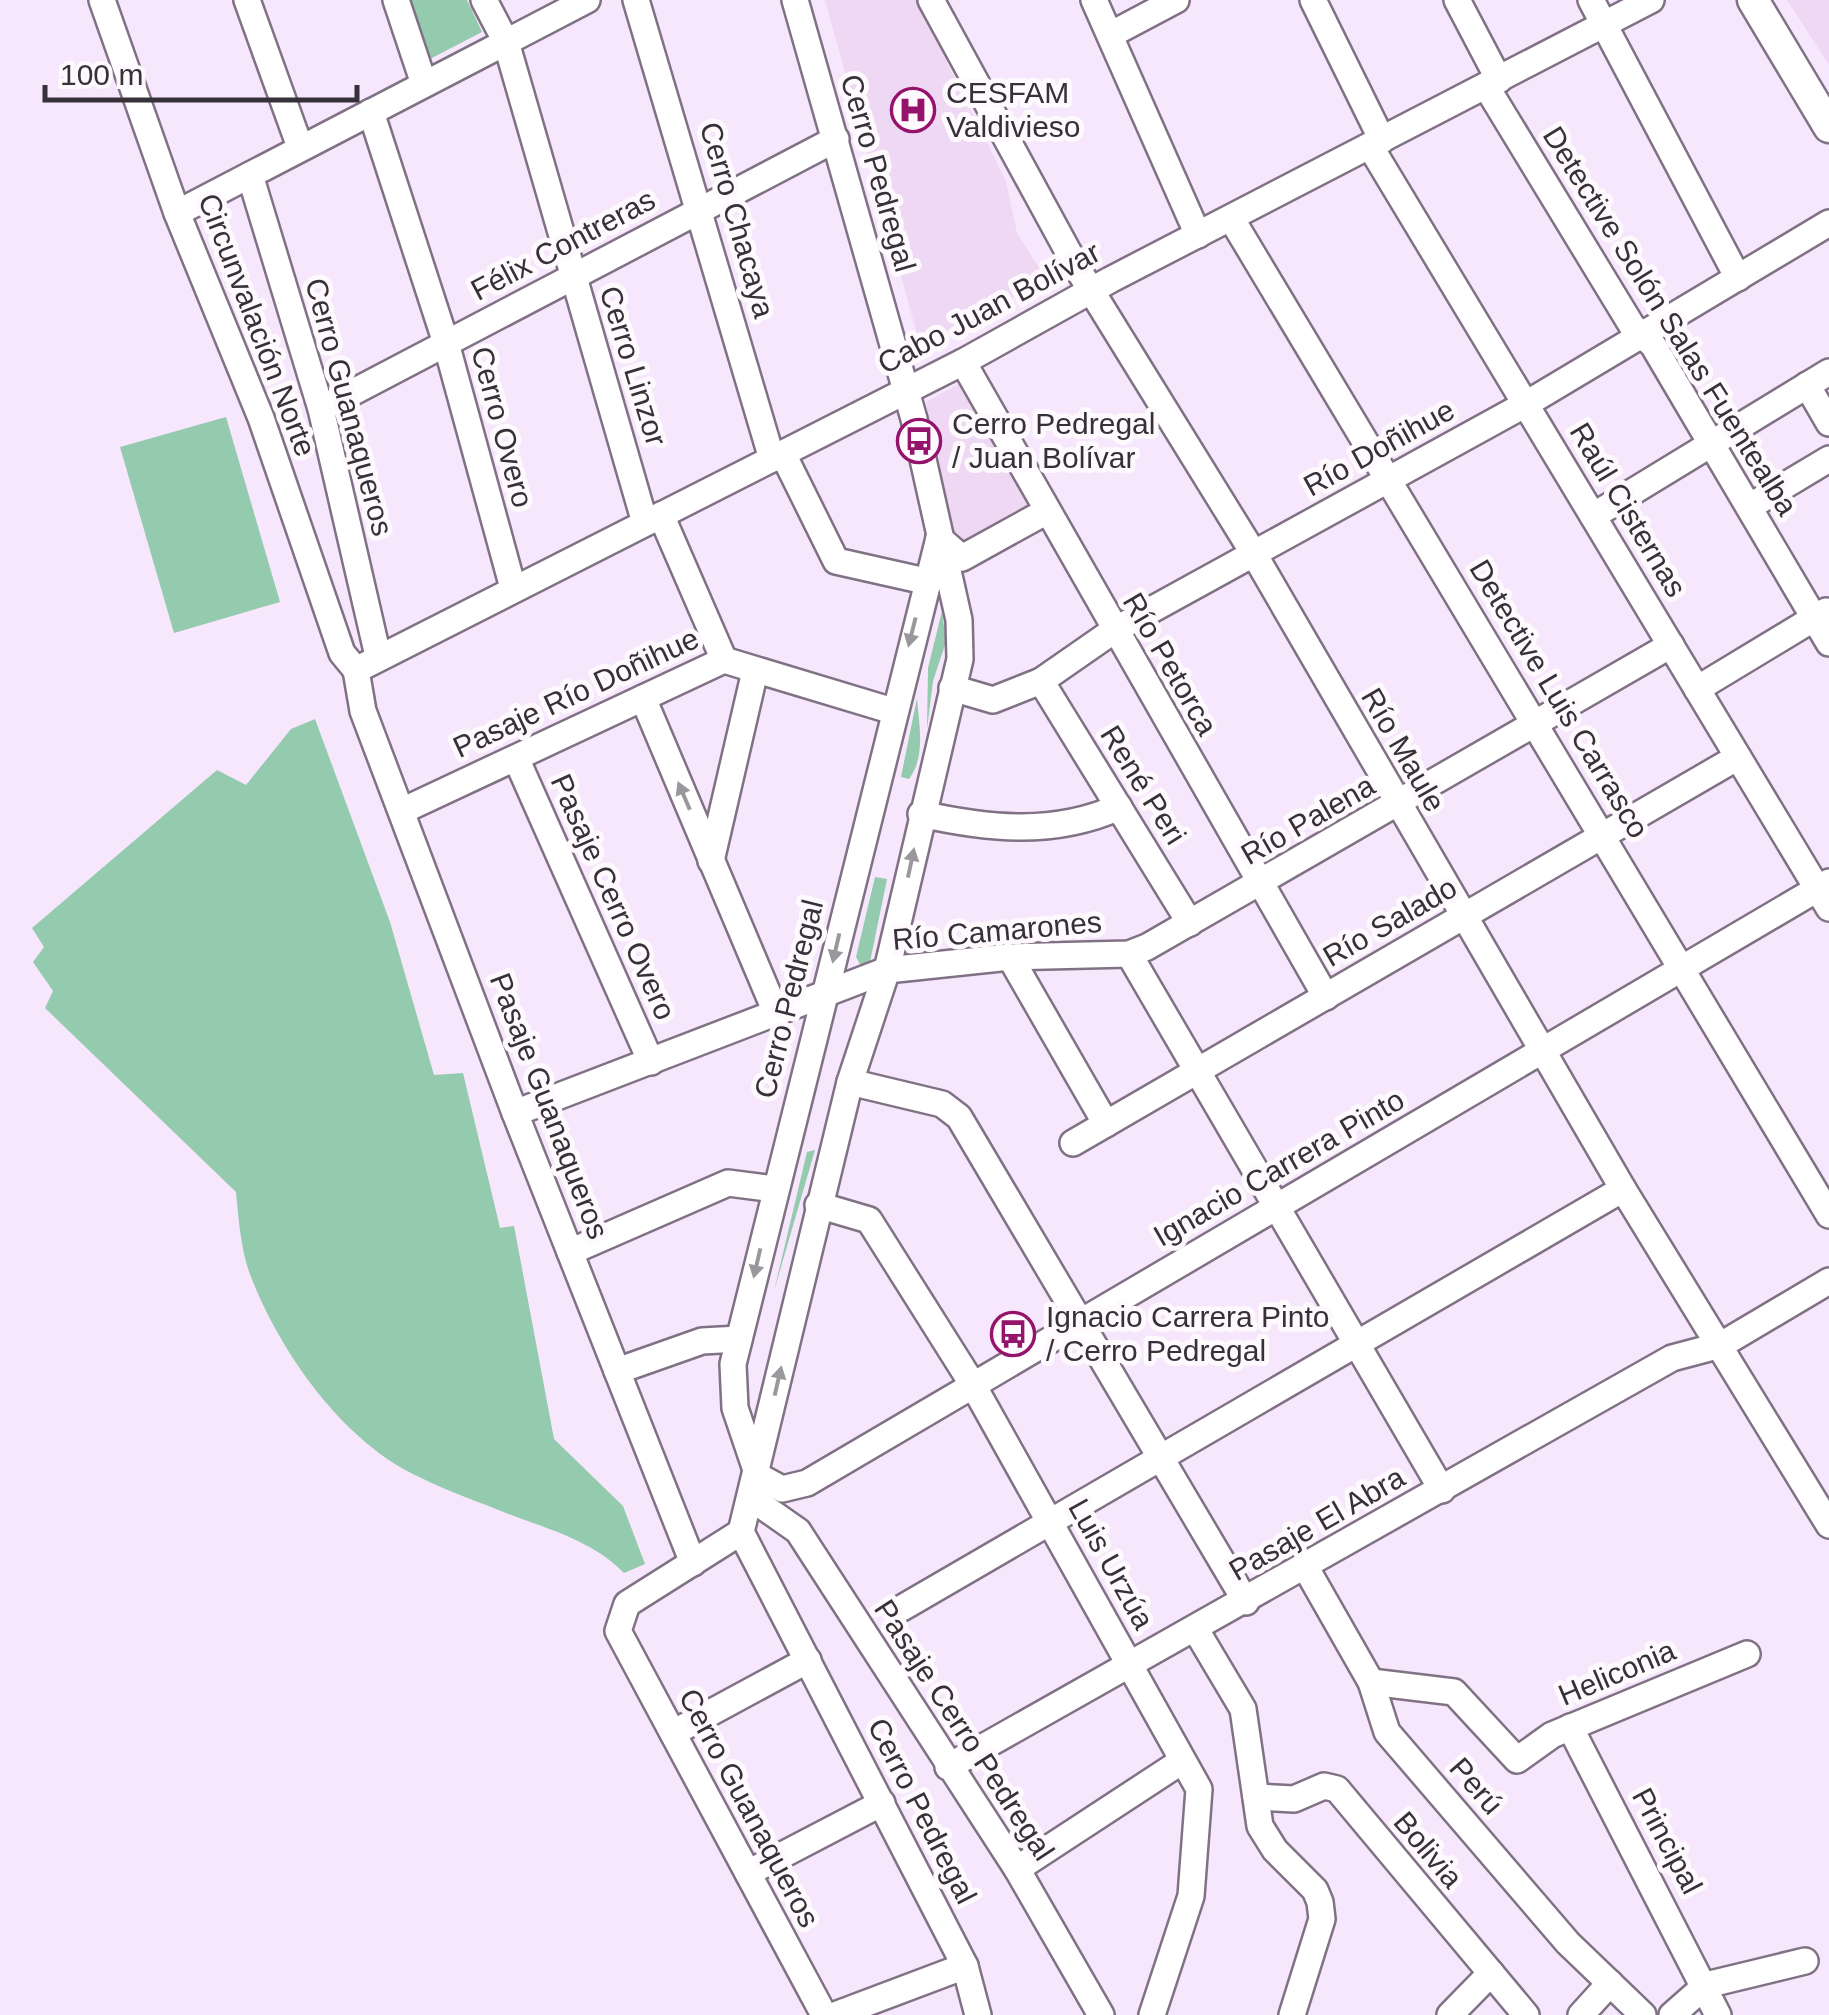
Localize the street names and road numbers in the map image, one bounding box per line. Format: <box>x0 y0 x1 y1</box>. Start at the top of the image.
street label: Cerro Pedregal <box>835 71 922 275</box>
street label: Cerro Chacaya <box>694 118 781 322</box>
street label: Detective Solón Salas Fuentealba <box>1537 120 1804 521</box>
street label: Félix Contreras <box>465 182 660 307</box>
street label: Circunvalación Norte <box>192 189 323 461</box>
street label: Cabo Juan Bolívar <box>872 235 1105 380</box>
street label: Cerro Guanaqueros <box>299 275 400 539</box>
street label: Cerro Linzor <box>594 282 673 450</box>
street label: Cerro Overo <box>465 343 540 511</box>
street label: Río Doñihue <box>1298 393 1460 502</box>
street label: Raúl Cisternas <box>1564 417 1693 603</box>
street label: Detective Luis Carrasco <box>1463 554 1656 844</box>
street label: Río Petorca <box>1117 587 1224 741</box>
street label: Pasaje Río Doñihue <box>448 621 704 764</box>
street label: Río Maule <box>1355 682 1452 817</box>
street label: René Peri <box>1094 719 1193 850</box>
street label: Río Palena <box>1235 768 1381 871</box>
street label: Pasaje Cerro Overo <box>544 769 682 1025</box>
street label: Río Salado <box>1317 870 1462 973</box>
street label: Cerro Pedregal <box>748 896 829 1102</box>
street label: Río Camarones <box>891 905 1103 956</box>
street label: Pasaje Guanaqueros <box>484 968 615 1243</box>
street label: Ignacio Carrera Pinto <box>1148 1082 1410 1253</box>
street label: Pasaje El Abra <box>1223 1460 1410 1587</box>
street label: Luis Urzúa <box>1062 1493 1161 1635</box>
street label: Pasaje Cerro Pedregal <box>866 1593 1062 1867</box>
street label: Heliconia <box>1554 1633 1680 1712</box>
street label: Cerro Guanaqueros <box>673 1683 826 1933</box>
street label: Cerro Pedregal <box>860 1712 984 1910</box>
street label: Perú <box>1443 1751 1510 1820</box>
street label: Principal <box>1626 1782 1709 1899</box>
street label: Bolivia <box>1387 1805 1470 1894</box>

